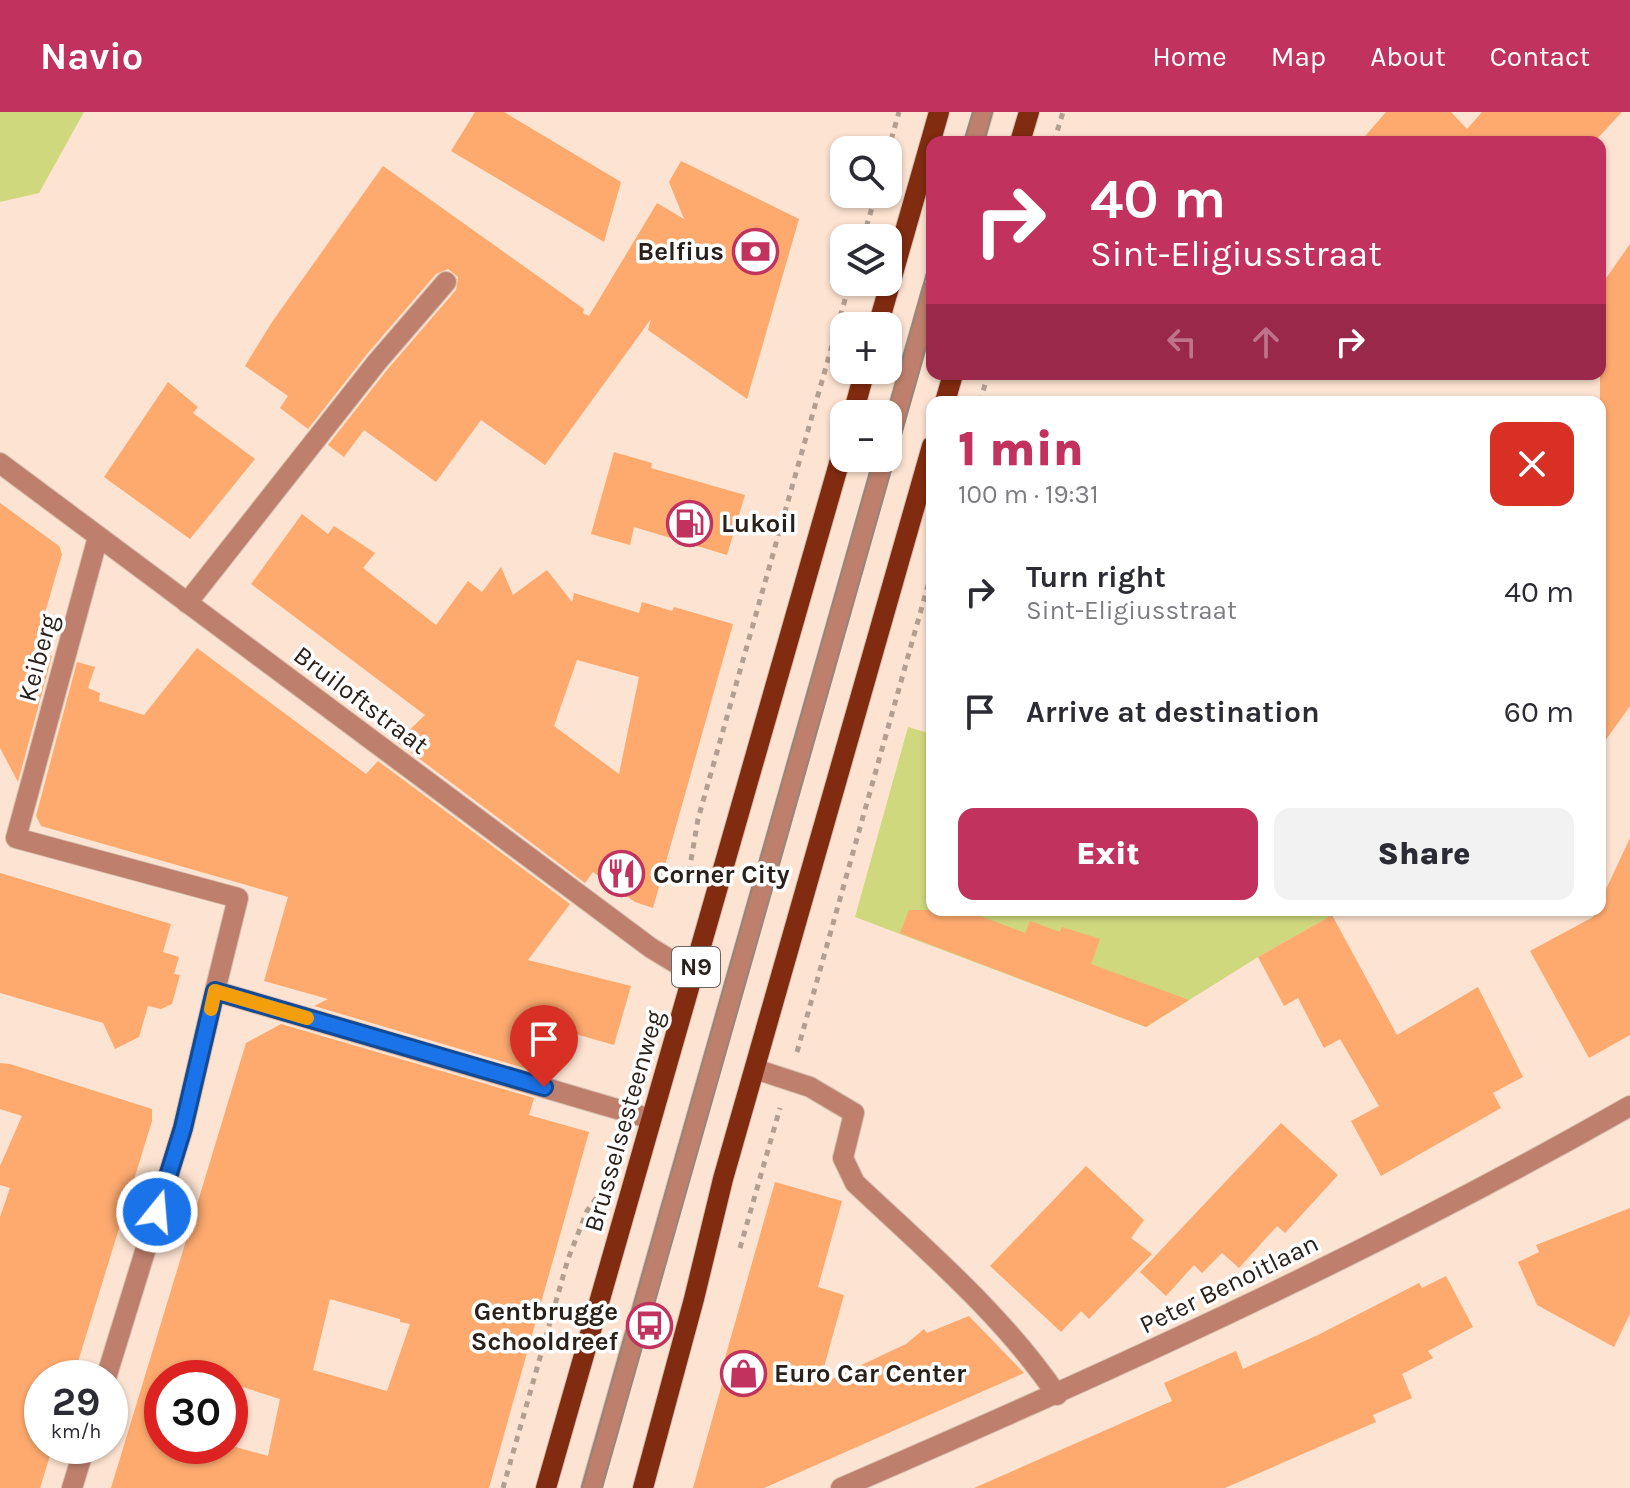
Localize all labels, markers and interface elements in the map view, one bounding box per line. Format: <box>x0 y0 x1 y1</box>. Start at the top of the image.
text: Navio <box>40 34 143 79</box>
text: Home <box>1152 40 1227 73</box>
text: Map <box>1271 40 1326 73</box>
text: About <box>1370 40 1446 73</box>
text: Contact <box>1490 40 1590 73</box>
map controls <box>830 136 902 472</box>
button: search <box>830 136 902 208</box>
text: 40 m <box>1090 166 1226 231</box>
icon: right <box>958 168 1062 272</box>
button: layers <box>830 224 902 296</box>
bank icon: Belfius <box>731 227 779 275</box>
text: Sint-Eligiusstraat <box>1090 233 1382 275</box>
place label: Belfius <box>637 236 724 267</box>
button: + <box>830 312 902 384</box>
icon: left <box>1160 320 1204 364</box>
icon: ahead <box>1244 320 1288 364</box>
icon: right <box>1328 320 1372 364</box>
button: − <box>830 400 902 472</box>
text: 1 min <box>958 421 1084 477</box>
button: close <box>1490 422 1574 506</box>
text: 100 m · 19:31 <box>958 479 1099 510</box>
fuel station icon: Lukoil <box>666 499 714 547</box>
place label: Lukoil <box>721 508 797 539</box>
text: Turn right <box>1026 559 1166 595</box>
icon: right <box>958 570 1002 614</box>
text: 40 m <box>1504 574 1574 610</box>
text: Sint-Eligiusstraat <box>1026 595 1237 626</box>
street label: Keiberg <box>11 611 65 705</box>
street label: Bruiloftstraat <box>288 639 435 761</box>
icon: arrive <box>958 690 1002 734</box>
text: Arrive at destination <box>1026 694 1320 730</box>
text: 60 m <box>1504 694 1574 730</box>
button: Exit <box>958 808 1258 900</box>
button: Share <box>1274 808 1574 900</box>
restaurant icon: Corner City <box>598 850 646 898</box>
place label: Corner City <box>653 859 790 890</box>
road number: N9 <box>672 947 720 987</box>
pin <box>510 1005 578 1087</box>
street label: Brusselsesteenweg <box>578 1006 671 1235</box>
icon: arrive <box>522 1017 566 1061</box>
position arrow <box>115 1170 199 1254</box>
street label: Peter Benoitlaan <box>1135 1227 1323 1341</box>
place label: Gentbrugge Schooldreef <box>471 1296 618 1357</box>
bus stop icon: Gentbrugge Schooldreef <box>625 1302 673 1350</box>
shop icon: Euro Car Center <box>719 1349 767 1397</box>
place label: Euro Car Center <box>774 1358 967 1389</box>
speed limit sign: 30 <box>144 1360 248 1464</box>
text: 29 <box>52 1378 100 1425</box>
text: km/h <box>51 1420 101 1443</box>

